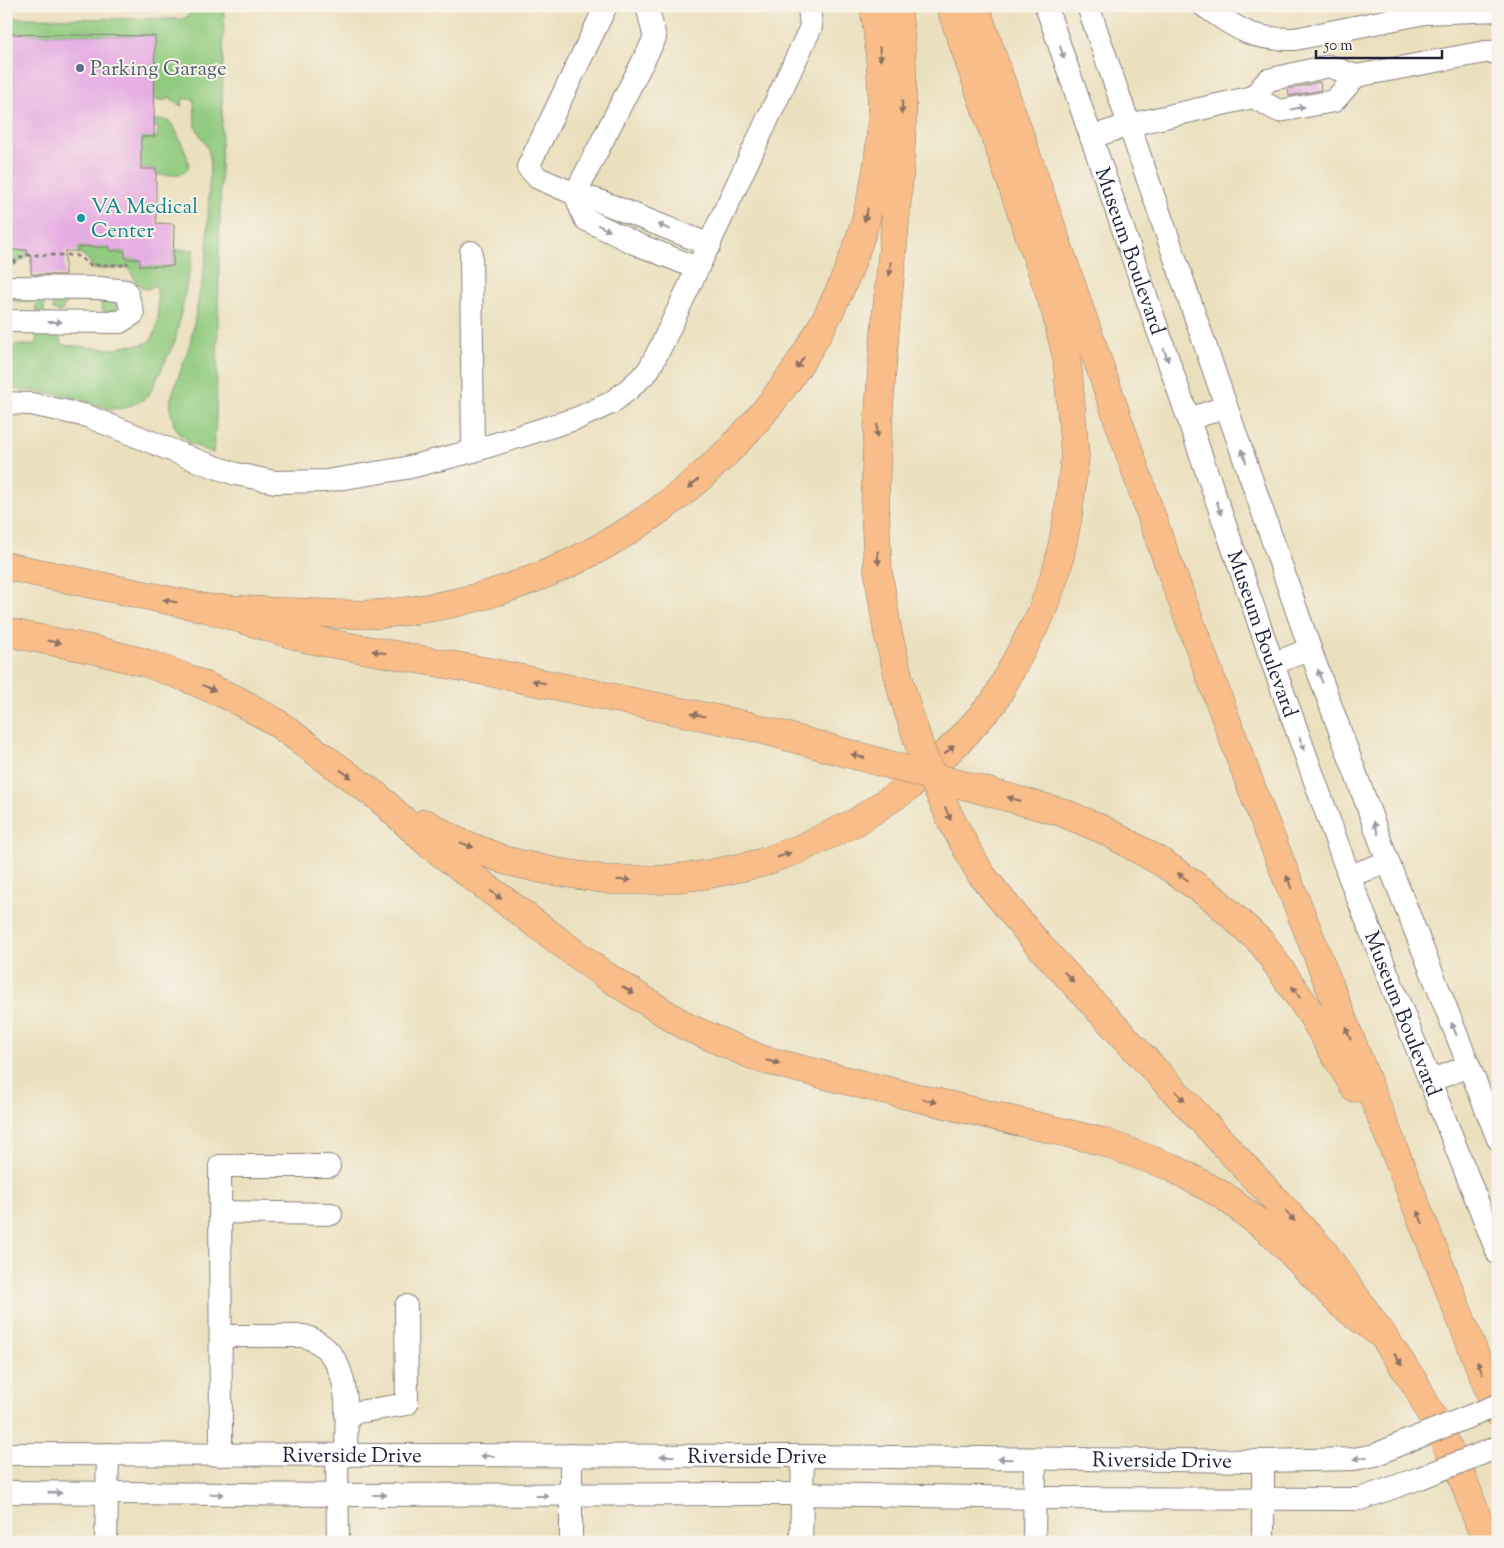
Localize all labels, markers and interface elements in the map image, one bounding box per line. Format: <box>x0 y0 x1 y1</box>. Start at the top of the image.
scale bar <box>1316 28 1443 60</box>
text: 50 m <box>1323 36 1353 57</box>
one-way arrow <box>1059 45 1066 60</box>
one-way arrow <box>877 47 885 63</box>
place label: Parking Garage <box>90 55 227 85</box>
marker: Parking Garage <box>74 62 86 74</box>
one-way arrow <box>898 99 906 115</box>
one-way arrow <box>1290 104 1305 112</box>
street label: Museum Boulevard <box>1086 164 1171 339</box>
place label: VA Medical Center <box>91 193 198 247</box>
one-way arrow <box>861 208 869 223</box>
marker: VA Medical Center <box>75 212 87 224</box>
one-way arrow <box>656 223 671 231</box>
one-way arrow <box>597 224 611 232</box>
one-way arrow <box>886 261 894 277</box>
one-way arrow <box>47 318 63 326</box>
one-way arrow <box>1162 348 1170 363</box>
one-way arrow <box>795 356 805 370</box>
one-way arrow <box>872 423 880 439</box>
one-way arrow <box>1240 449 1247 464</box>
one-way arrow <box>686 479 699 490</box>
one-way arrow <box>1216 501 1224 516</box>
street label: Museum Boulevard <box>1218 547 1304 722</box>
one-way arrow <box>874 550 882 566</box>
one-way arrow <box>162 596 178 604</box>
one-way arrow <box>46 638 62 646</box>
one-way arrow <box>371 648 387 656</box>
one-way arrow <box>1316 668 1324 683</box>
one-way arrow <box>531 678 546 686</box>
one-way arrow <box>202 685 216 693</box>
one-way arrow <box>690 711 705 719</box>
one-way arrow <box>1299 737 1306 752</box>
one-way arrow <box>943 744 955 756</box>
one-way arrow <box>850 752 865 760</box>
one-way arrow <box>340 769 353 779</box>
one-way arrow <box>1007 795 1022 803</box>
one-way arrow <box>945 807 953 821</box>
one-way arrow <box>1372 821 1379 836</box>
one-way arrow <box>459 842 474 849</box>
one-way arrow <box>777 850 792 858</box>
one-way arrow <box>1176 872 1190 882</box>
one-way arrow <box>1285 874 1293 889</box>
one-way arrow <box>617 876 633 884</box>
one-way arrow <box>489 890 503 900</box>
street label: Museum Boulevard <box>1355 927 1447 1101</box>
one-way arrow <box>1063 971 1075 983</box>
one-way arrow <box>621 985 634 995</box>
one-way arrow <box>1291 986 1301 999</box>
one-way arrow <box>1450 1022 1458 1036</box>
one-way arrow <box>1344 1025 1352 1040</box>
one-way arrow <box>765 1058 780 1066</box>
one-way arrow <box>1174 1090 1185 1103</box>
one-way arrow <box>923 1097 938 1105</box>
one-way arrow <box>1284 1209 1296 1221</box>
one-way arrow <box>1416 1209 1424 1224</box>
one-way arrow <box>1394 1352 1403 1366</box>
one-way arrow <box>1476 1360 1484 1375</box>
street label: Riverside Drive <box>282 1442 422 1472</box>
street label: Riverside Drive <box>687 1443 827 1473</box>
street label: Riverside Drive <box>1092 1446 1232 1478</box>
one-way arrow <box>479 1452 495 1460</box>
one-way arrow <box>659 1452 675 1460</box>
one-way arrow <box>1351 1454 1367 1462</box>
one-way arrow <box>996 1455 1012 1463</box>
one-way arrow <box>47 1489 63 1497</box>
one-way arrow <box>210 1490 226 1498</box>
one-way arrow <box>372 1491 388 1499</box>
one-way arrow <box>535 1492 551 1500</box>

